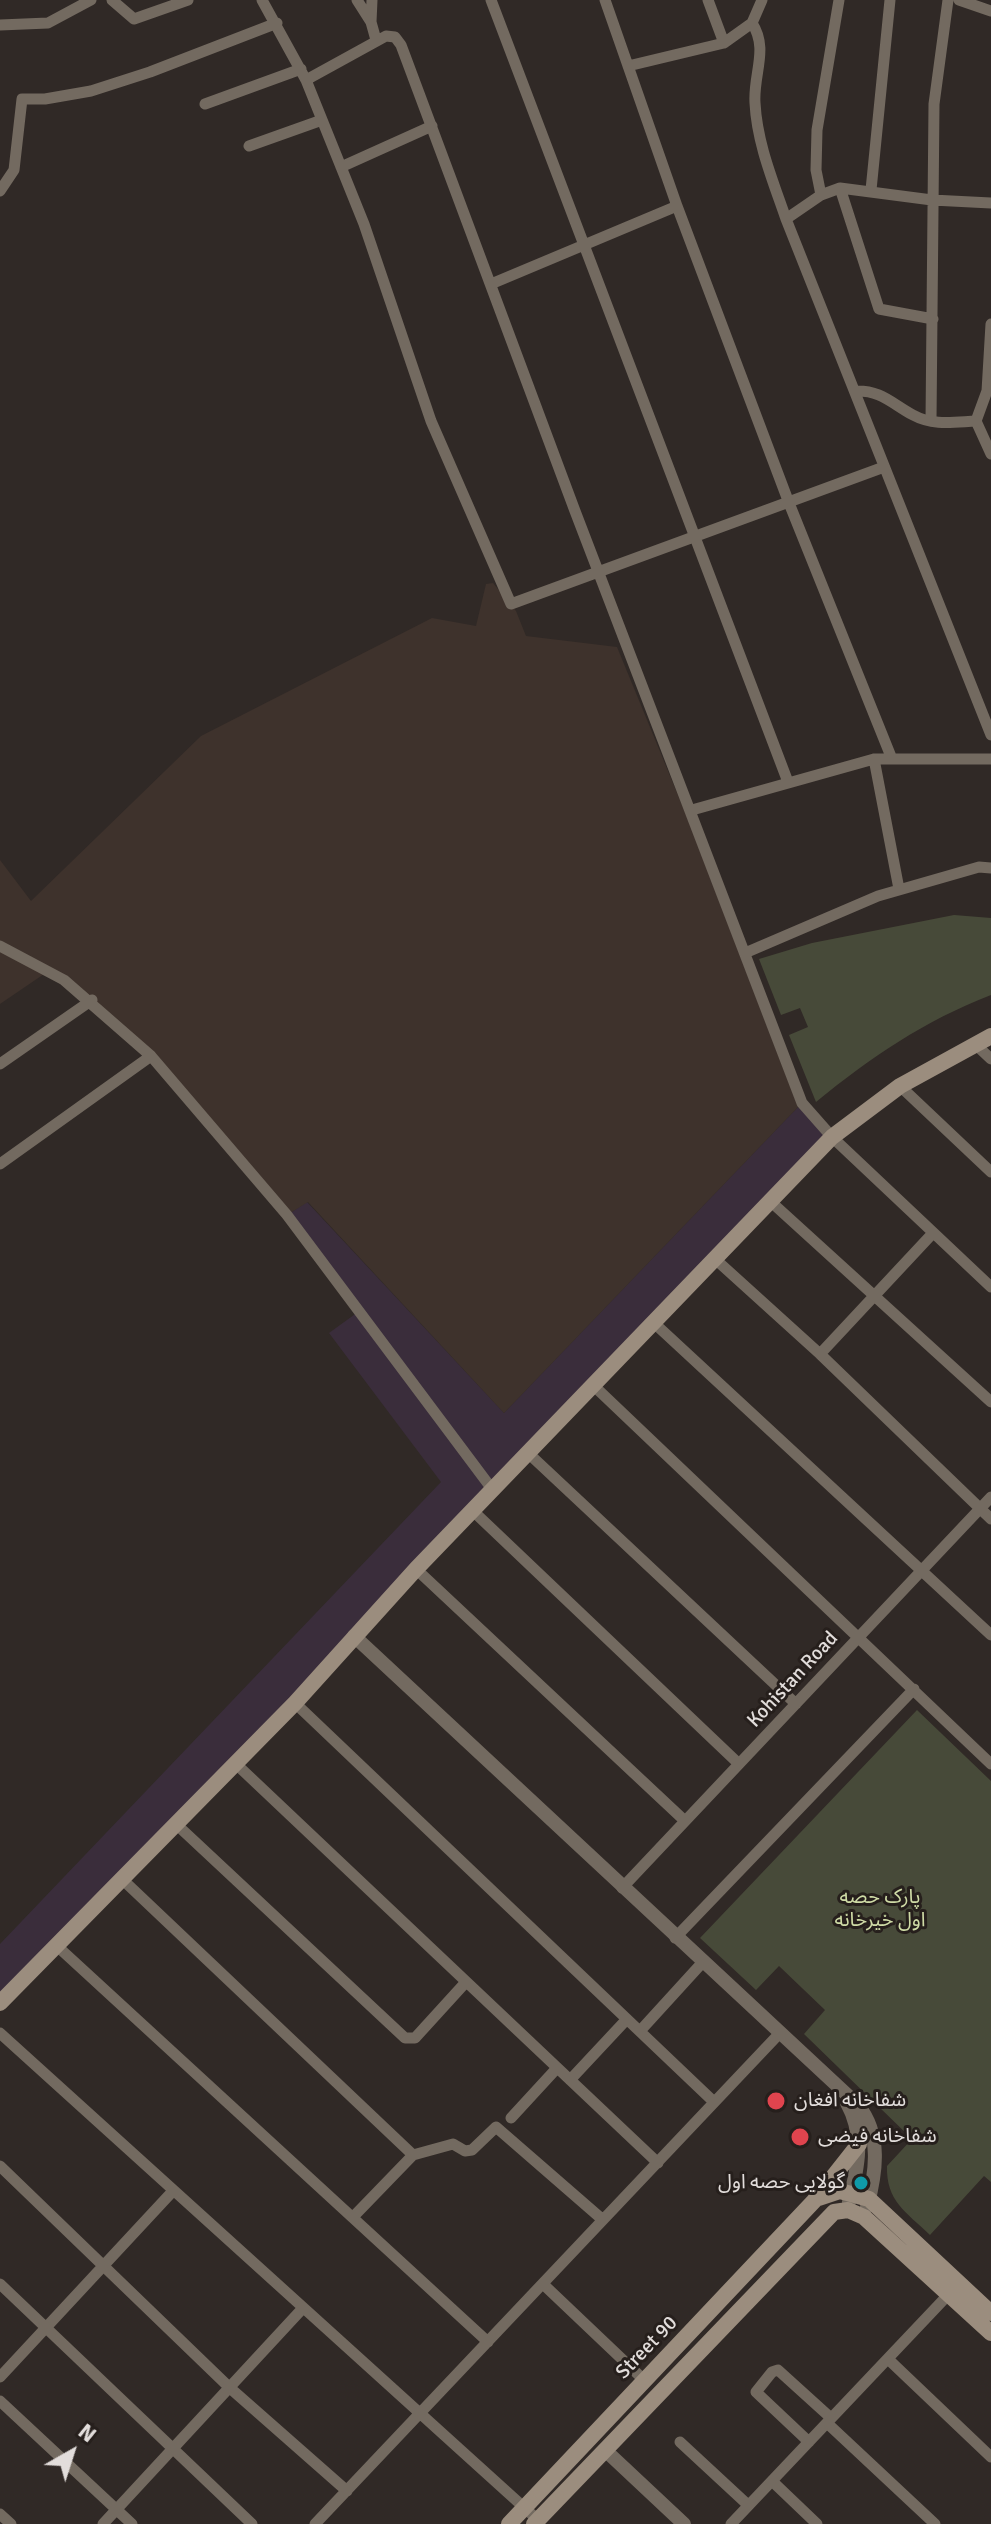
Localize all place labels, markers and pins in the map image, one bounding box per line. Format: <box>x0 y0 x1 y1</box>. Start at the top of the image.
place label: شفاخانه افغان <box>794 2089 906 2113</box>
marker: شفاخانه افغان <box>765 2090 787 2112</box>
place label: شفاخانه فیضی <box>818 2125 937 2149</box>
marker: شفاخانه فیضی <box>789 2126 811 2148</box>
place label: گولایی حصه اول <box>718 2171 845 2195</box>
marker: گولایی حصه اول <box>852 2174 870 2192</box>

